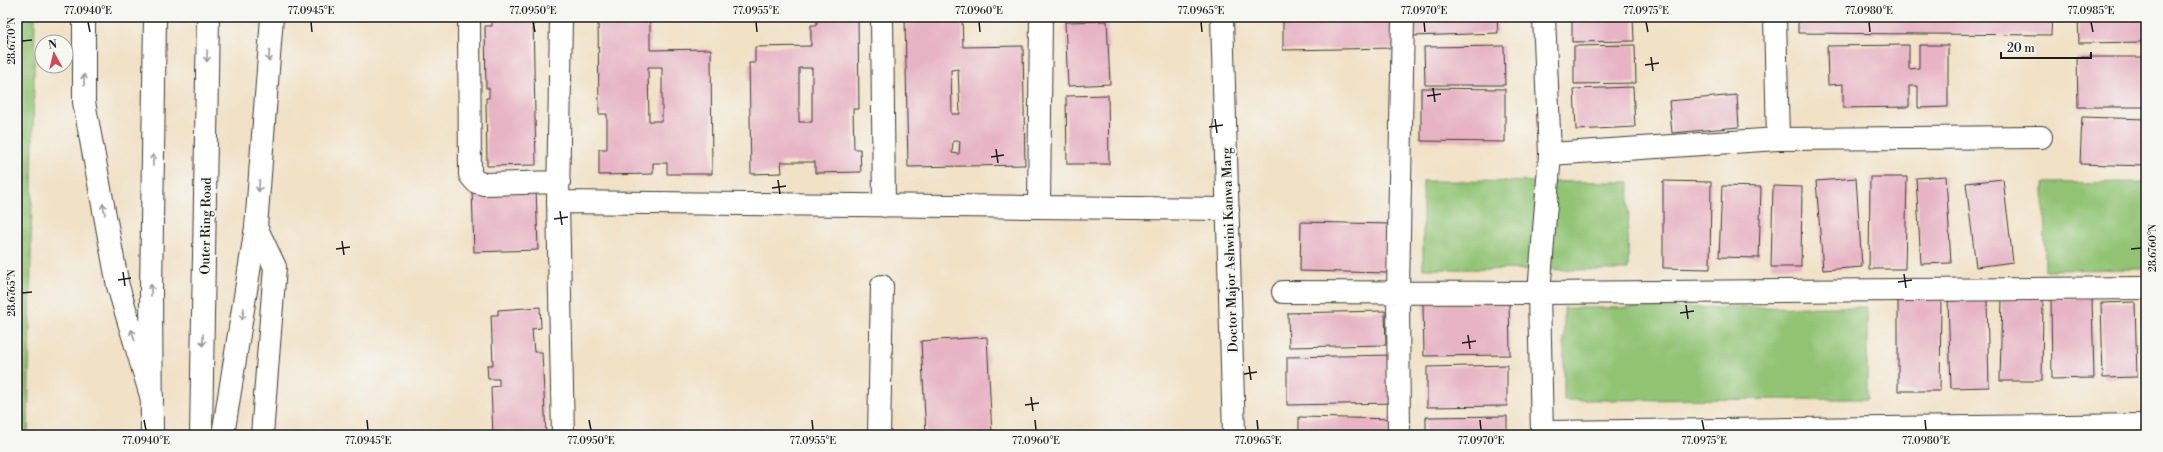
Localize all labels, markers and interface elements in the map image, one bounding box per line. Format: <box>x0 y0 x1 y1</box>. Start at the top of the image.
text: 77.0940°E <box>64 5 112 17</box>
text: 77.0945°E <box>288 5 334 17</box>
text: 77.0950°E <box>509 5 557 17</box>
text: 77.0955°E <box>733 5 779 17</box>
text: 77.0960°E <box>955 5 1003 17</box>
text: 77.0965°E <box>1178 5 1225 17</box>
text: 77.0970°E <box>1401 5 1447 17</box>
text: 77.0975°E <box>1623 5 1669 17</box>
text: 77.0980°E <box>1845 5 1893 17</box>
text: 77.0985°E <box>2068 5 2115 17</box>
text: 28.6770°N <box>6 17 18 65</box>
north arrow <box>34 34 74 74</box>
scale bar <box>2001 34 2091 60</box>
text: N <box>47 38 58 53</box>
text: 20 m <box>2007 41 2035 56</box>
one-way arrow <box>203 49 211 62</box>
one-way arrow <box>265 49 272 62</box>
one-way arrow <box>80 74 88 87</box>
street label: Doctor Major Ashwini Kanwa Marg <box>1218 147 1242 353</box>
one-way arrow <box>149 154 157 167</box>
street label: Outer Ring Road <box>197 177 215 275</box>
one-way arrow <box>256 179 263 192</box>
one-way arrow <box>100 202 108 215</box>
text: 28.6760°N <box>2147 223 2159 272</box>
text: 28.6765°N <box>6 269 18 317</box>
one-way arrow <box>147 284 155 297</box>
one-way arrow <box>239 308 247 321</box>
one-way arrow <box>129 329 136 342</box>
one-way arrow <box>199 333 206 346</box>
text: 77.0940°E <box>122 435 170 447</box>
text: 77.0945°E <box>345 435 391 447</box>
text: 77.0950°E <box>567 435 615 447</box>
text: 77.0955°E <box>790 435 836 447</box>
text: 77.0960°E <box>1012 435 1060 447</box>
text: 77.0965°E <box>1235 435 1282 447</box>
text: 77.0970°E <box>1458 435 1504 447</box>
text: 77.0975°E <box>1681 435 1727 447</box>
text: 77.0980°E <box>1902 435 1950 447</box>

